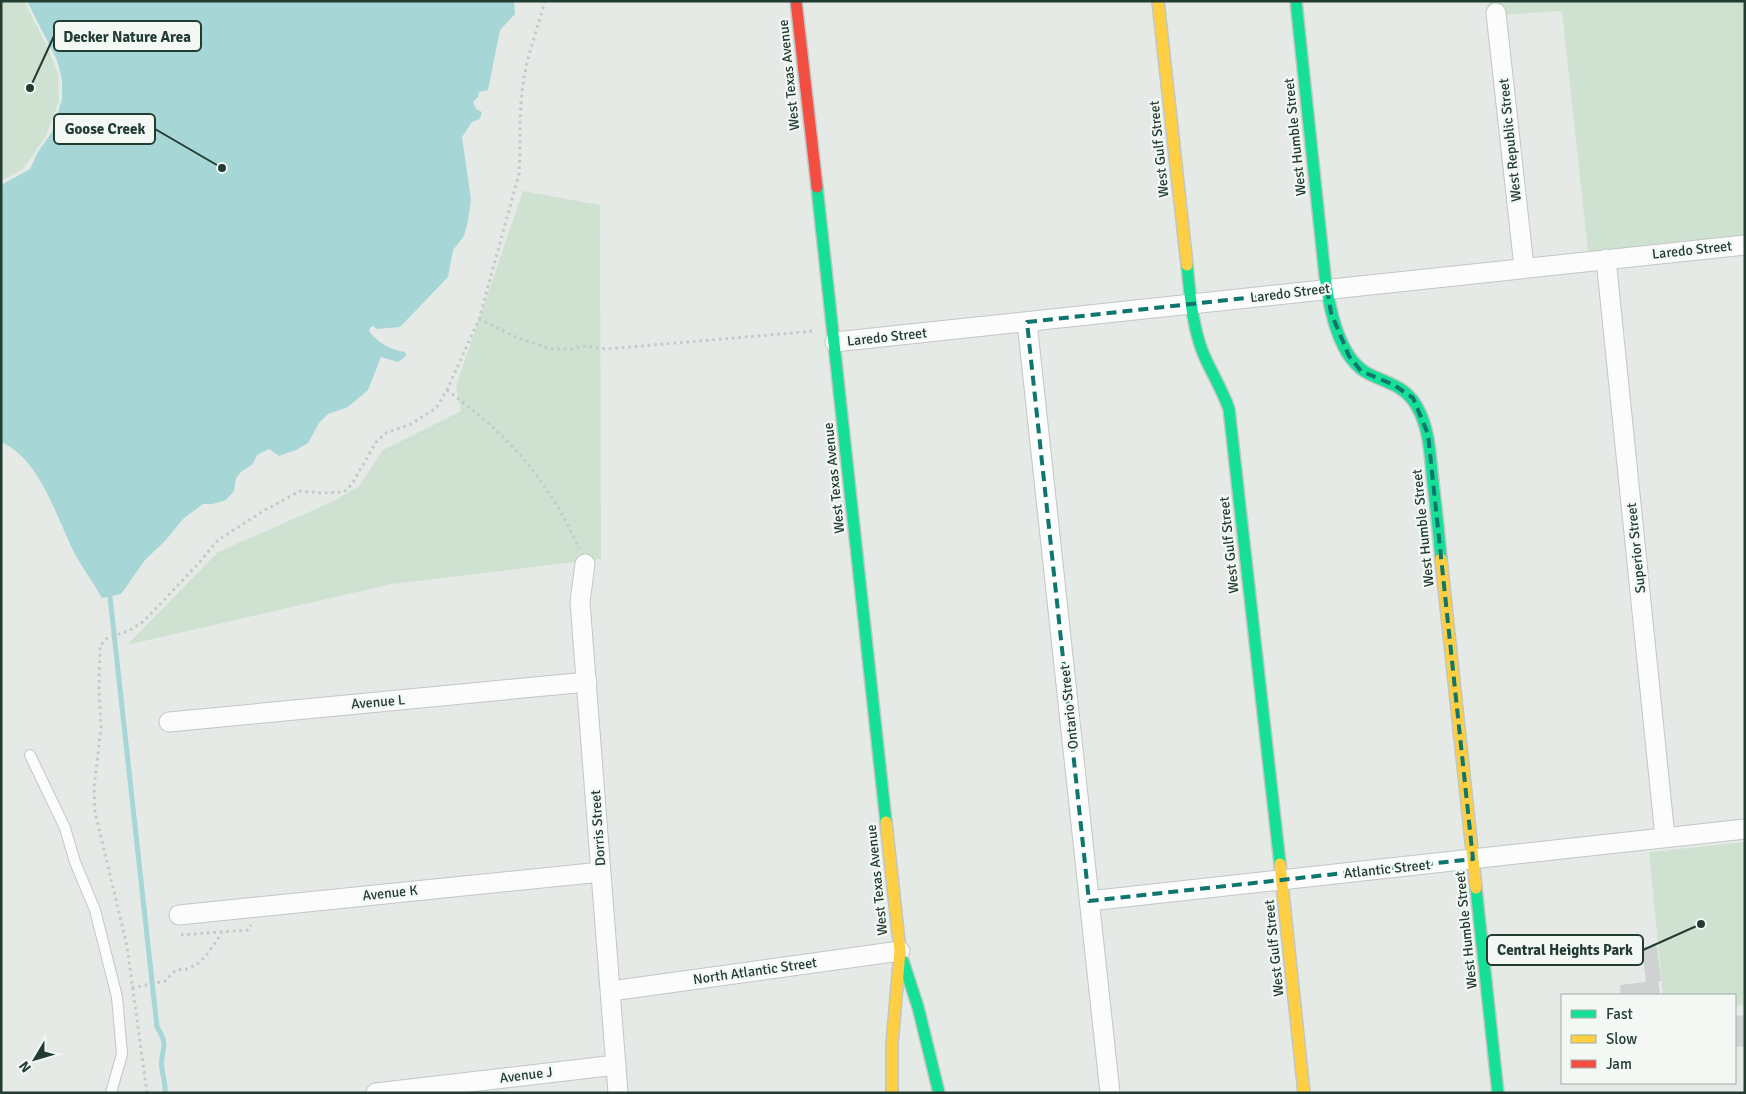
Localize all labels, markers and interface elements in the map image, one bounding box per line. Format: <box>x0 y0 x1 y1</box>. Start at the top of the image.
street label: West Texas Avenue <box>775 19 803 131</box>
callout: Decker Nature Area <box>54 21 201 51</box>
text: Decker Nature Area <box>63 28 191 46</box>
street label: West Humble Street <box>1280 77 1310 197</box>
street label: West Republic Street <box>1495 77 1525 203</box>
street label: West Gulf Street <box>1145 100 1173 198</box>
callout: Goose Creek <box>54 114 155 144</box>
text: Goose Creek <box>65 120 145 138</box>
street label: Laredo Street <box>1651 237 1733 263</box>
street label: Laredo Street <box>1249 280 1331 306</box>
street label: Laredo Street <box>846 324 928 350</box>
street label: West Texas Avenue <box>820 422 848 534</box>
street label: West Humble Street <box>1408 468 1438 588</box>
street label: West Gulf Street <box>1215 496 1243 594</box>
street label: Superior Street <box>1623 502 1649 594</box>
street label: Ontario Street <box>1056 664 1082 750</box>
street label: Avenue L <box>350 691 406 713</box>
street label: Dorris Street <box>587 789 609 867</box>
street label: West Texas Avenue <box>863 824 891 936</box>
street label: Atlantic Street <box>1343 856 1431 882</box>
street label: West Humble Street <box>1451 870 1481 990</box>
street label: Avenue K <box>362 882 419 904</box>
street label: West Gulf Street <box>1260 899 1288 997</box>
callout: Central Heights Park <box>1487 935 1643 965</box>
text: Central Heights Park <box>1497 941 1633 959</box>
street label: North Atlantic Street <box>692 954 818 988</box>
legend <box>1561 994 1736 1084</box>
text: Fast <box>1606 1005 1633 1023</box>
text: Slow <box>1606 1030 1637 1048</box>
north arrow <box>10 1034 60 1084</box>
text: Jam <box>1606 1055 1632 1073</box>
text: N <box>15 1058 35 1076</box>
street label: Avenue J <box>499 1063 553 1087</box>

